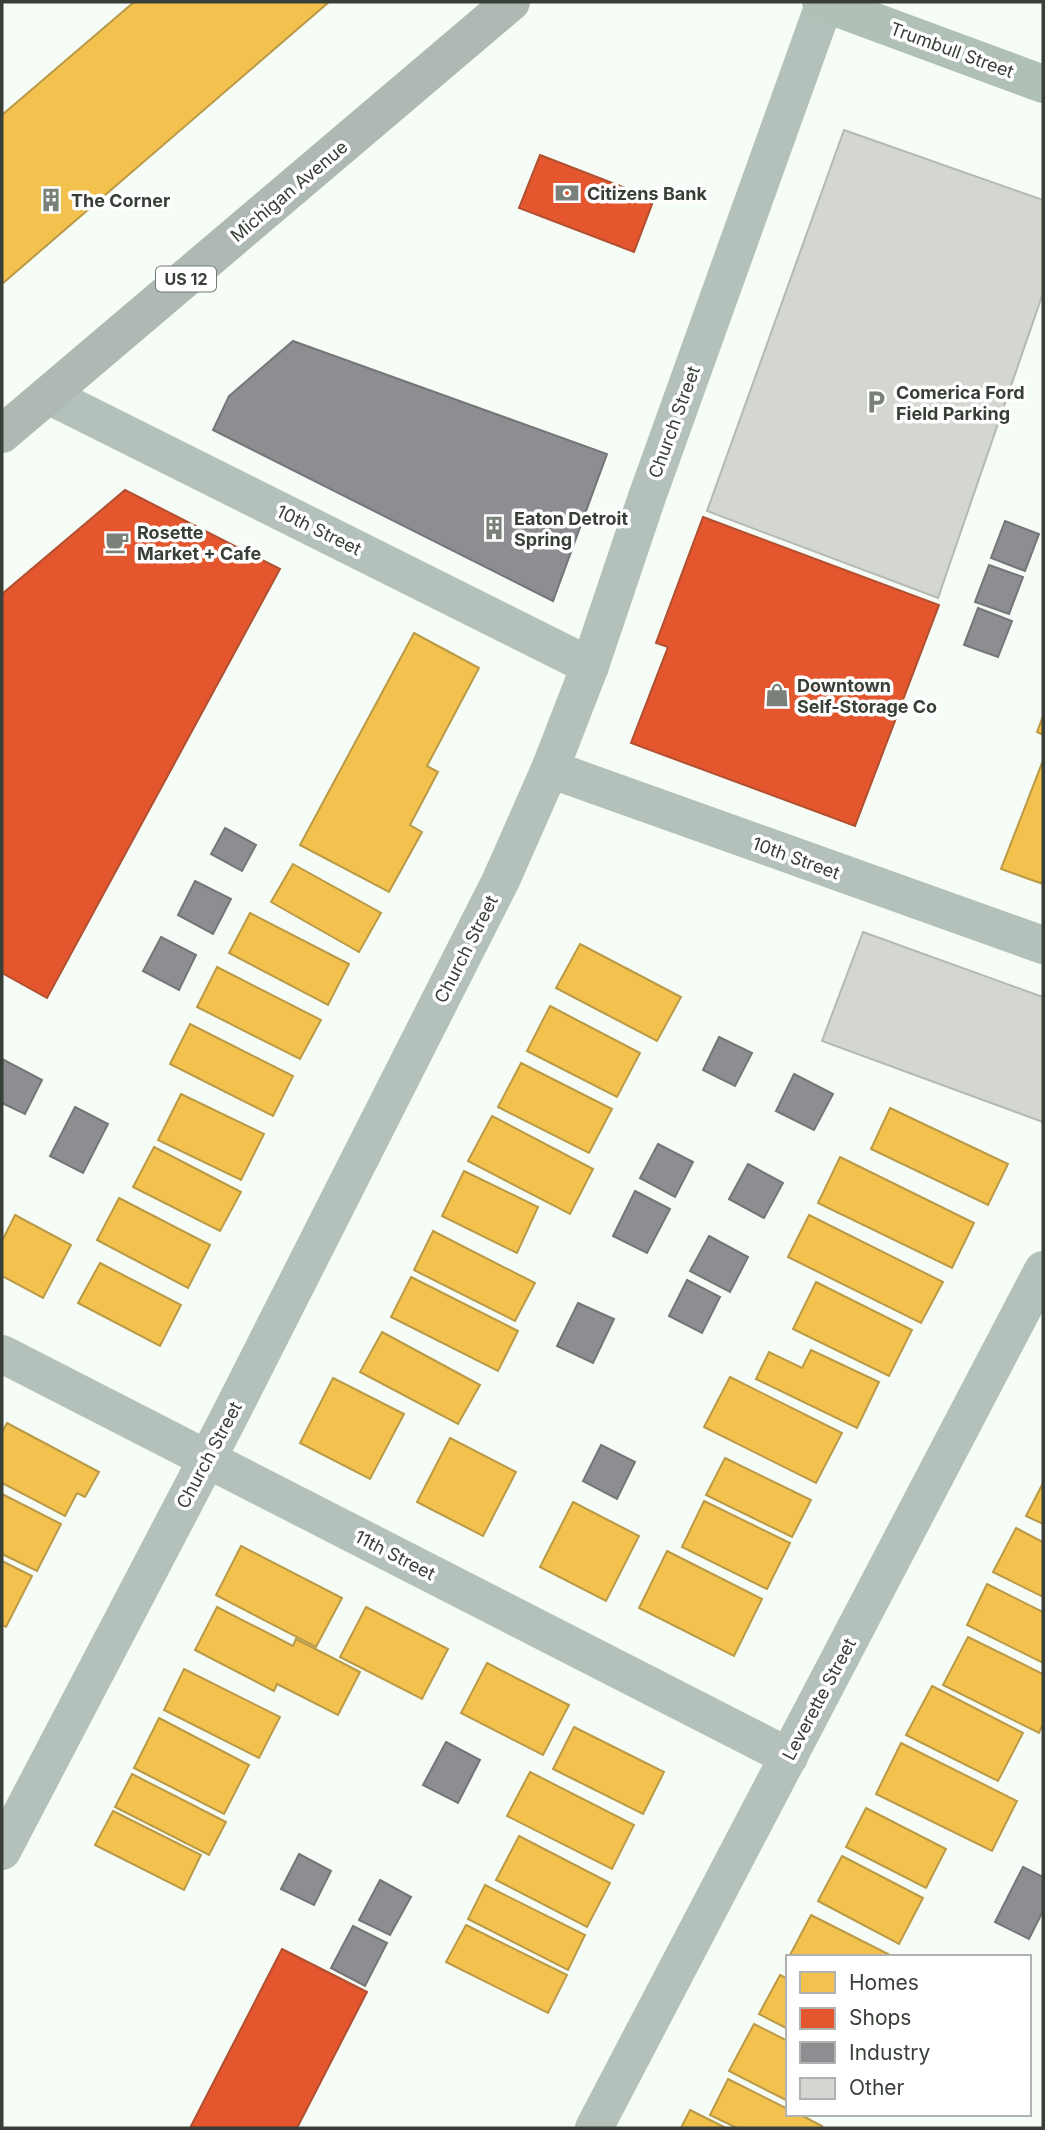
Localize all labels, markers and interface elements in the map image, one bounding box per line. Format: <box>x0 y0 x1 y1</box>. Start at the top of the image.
street label: Trumbull Street <box>887 18 1017 82</box>
street label: Michigan Avenue <box>226 136 352 246</box>
bank icon: Citizens Bank <box>553 179 581 207</box>
place label: Citizens Bank <box>587 183 707 204</box>
building icon: The Corner <box>37 186 65 214</box>
place label: The Corner <box>71 190 170 211</box>
road number: US 12 <box>156 266 216 292</box>
street label: Church Street <box>644 363 704 481</box>
place label: Comerica Ford Field Parking <box>896 382 1025 424</box>
parking icon: Comerica Ford Field Parking <box>862 388 890 416</box>
street label: 10th Street <box>273 501 365 560</box>
place label: Eaton Detroit Spring <box>514 508 628 550</box>
building icon: Eaton Detroit Spring <box>480 514 508 542</box>
place label: Rosette Market + Cafe <box>137 522 261 564</box>
cafe icon: Rosette Market + Cafe <box>103 528 131 556</box>
place label: Downtown Self-Storage Co <box>797 675 937 717</box>
shop icon: Downtown Self-Storage Co <box>763 681 791 709</box>
street label: 10th Street <box>749 833 843 884</box>
street label: Church Street <box>430 892 502 1006</box>
street label: Church Street <box>172 1398 246 1512</box>
street label: 11th Street <box>351 1526 439 1584</box>
street label: Leverette Street <box>778 1634 860 1764</box>
legend <box>786 1955 1031 2116</box>
text: Homes <box>849 1970 919 1995</box>
text: Shops <box>849 2005 911 2030</box>
text: Industry <box>849 2040 931 2065</box>
text: Other <box>849 2075 905 2100</box>

